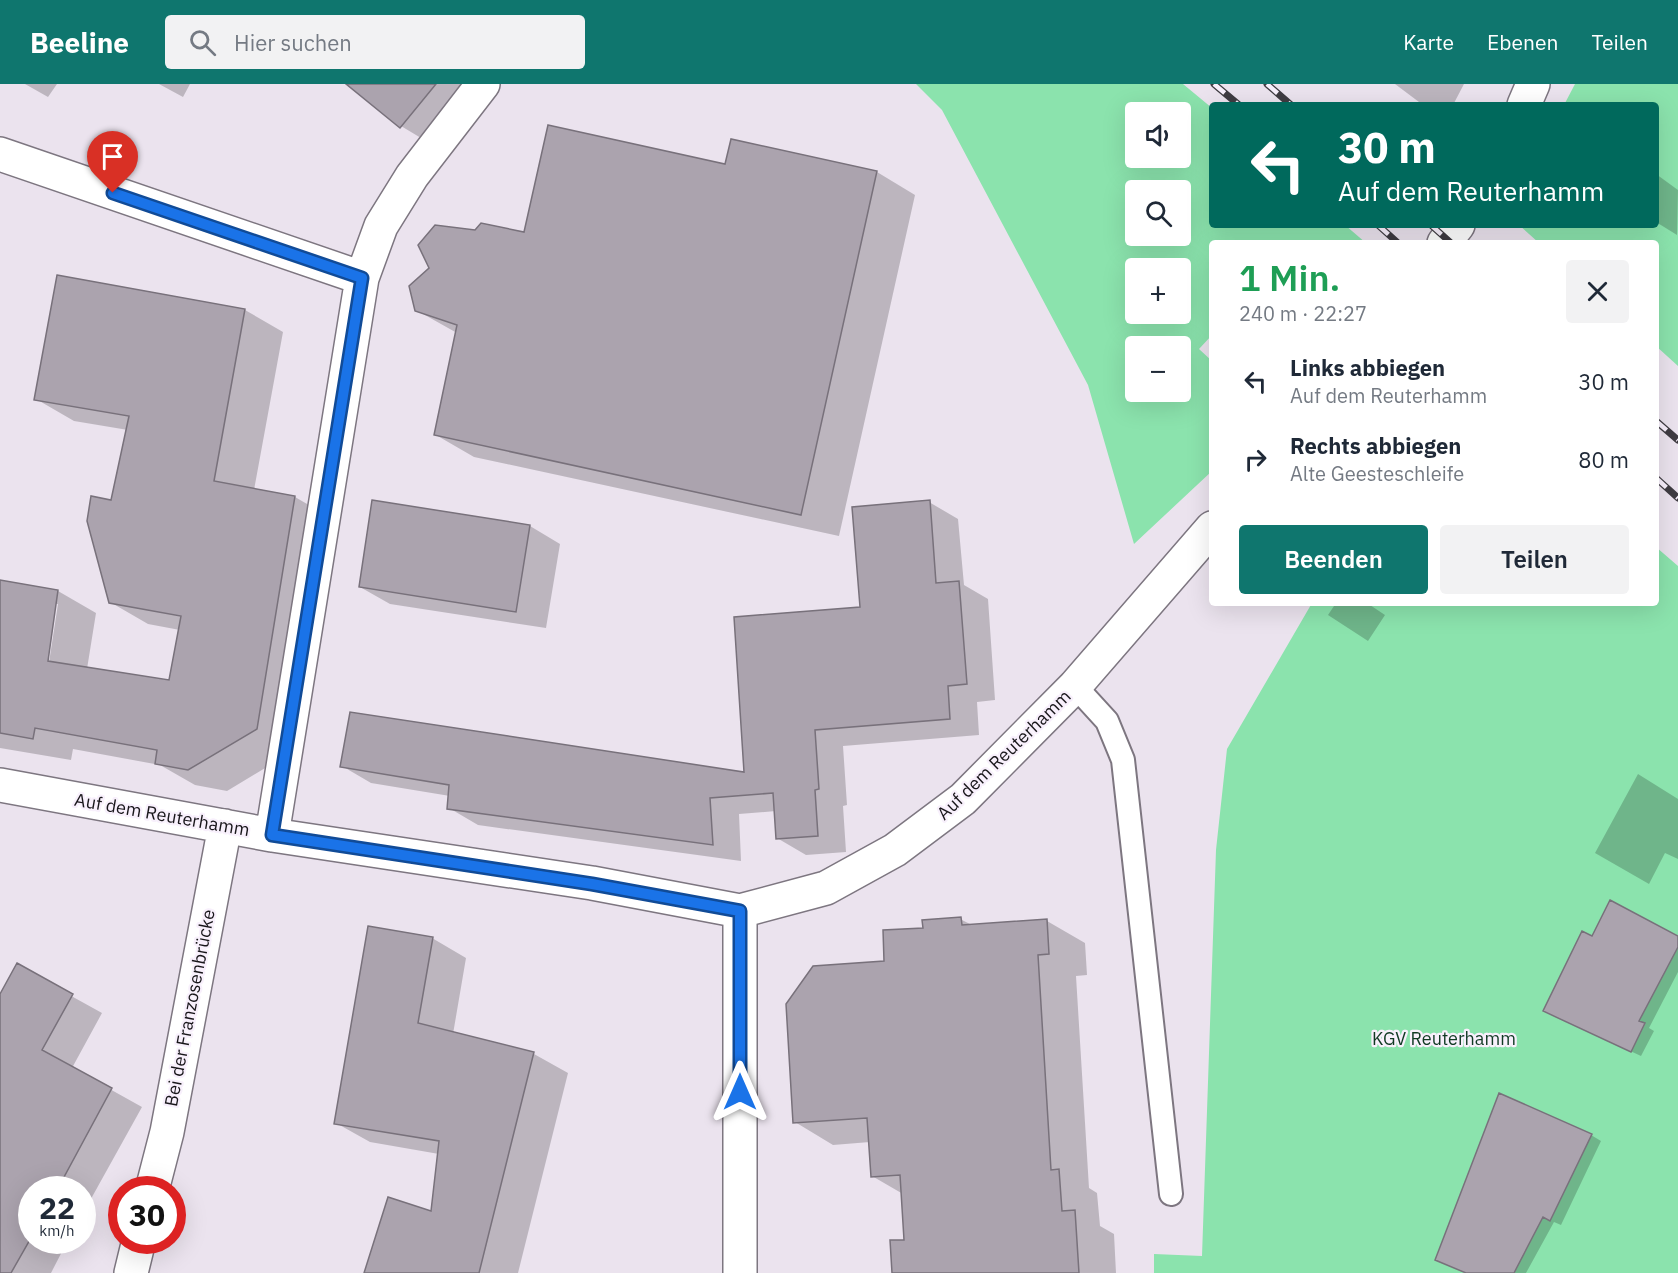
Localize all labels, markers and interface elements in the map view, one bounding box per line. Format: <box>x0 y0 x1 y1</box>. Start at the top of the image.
search box <box>165 15 585 69</box>
text: Beeline <box>30 24 129 61</box>
icon: search <box>186 26 219 59</box>
text: Hier suchen <box>234 28 352 57</box>
text: Karte <box>1403 28 1454 56</box>
text: Ebenen <box>1487 28 1558 56</box>
text: Teilen <box>1591 28 1648 56</box>
map controls <box>1125 102 1191 402</box>
button: sound <box>1125 102 1191 168</box>
text: 30 m <box>1338 120 1436 175</box>
icon: left <box>1239 126 1317 204</box>
pin <box>87 131 138 193</box>
icon: arrive <box>96 140 129 173</box>
text: Auf dem Reuterhamm <box>1338 173 1604 208</box>
button: search <box>1125 180 1191 246</box>
text: 1 Min. <box>1239 254 1340 301</box>
button: + <box>1125 258 1191 324</box>
button: close <box>1566 260 1629 323</box>
text: 240 m · 22:27 <box>1239 300 1367 327</box>
button: − <box>1125 336 1191 402</box>
text: Links abbiegen <box>1290 353 1445 382</box>
icon: left <box>1239 365 1272 398</box>
text: 30 m <box>1578 367 1629 396</box>
text: Auf dem Reuterhamm <box>1290 382 1487 409</box>
text: Rechts abbiegen <box>1290 431 1461 460</box>
icon: right <box>1239 443 1272 476</box>
text: 80 m <box>1578 445 1629 474</box>
text: Alte Geesteschleife <box>1290 460 1464 487</box>
button: Beenden <box>1239 525 1428 594</box>
button: Teilen <box>1440 525 1629 594</box>
street label: Auf dem Reuterhamm <box>932 685 1075 825</box>
street label: Auf dem Reuterhamm <box>73 788 251 841</box>
street label: Bei der Franzosenbrücke <box>159 907 220 1108</box>
park label: KGV Reuterhamm <box>1372 1027 1516 1050</box>
position arrow <box>708 1060 772 1124</box>
speed limit sign: 30 <box>108 1176 186 1254</box>
text: 22 <box>39 1188 75 1227</box>
text: km/h <box>39 1221 75 1240</box>

